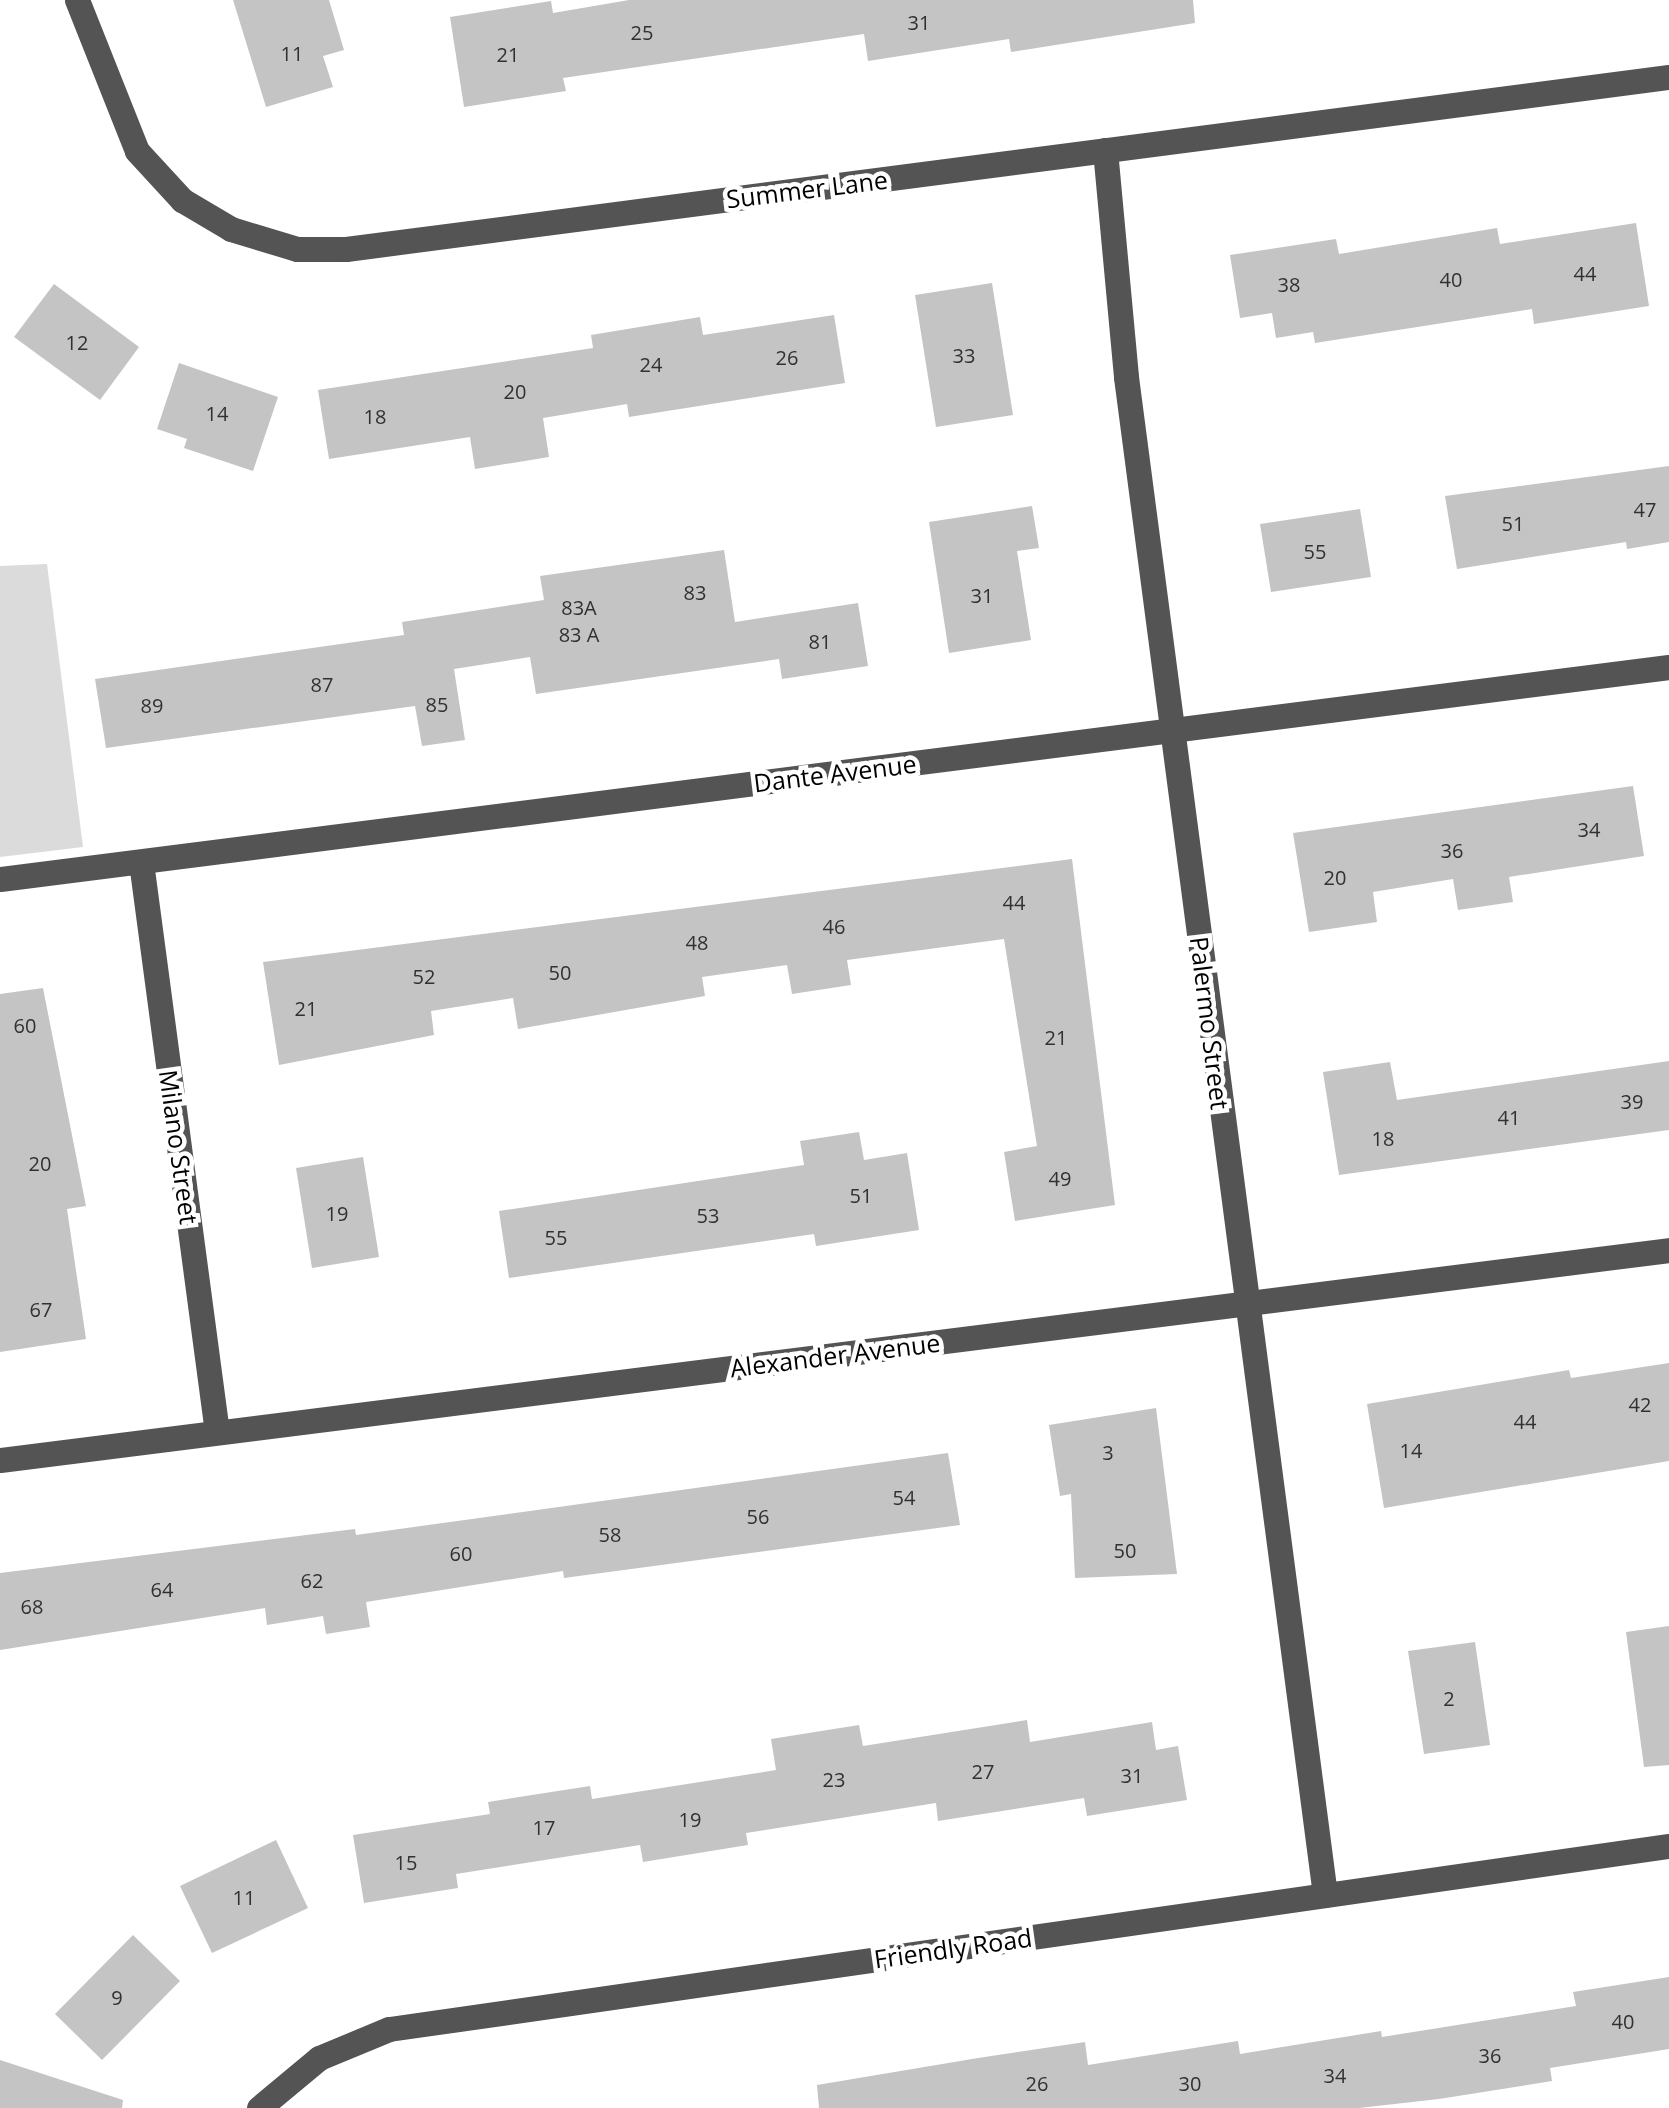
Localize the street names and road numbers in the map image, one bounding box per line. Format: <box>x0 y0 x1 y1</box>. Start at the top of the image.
street label: Summer Lane <box>725 164 889 214</box>
street label: Dante Avenue <box>752 748 918 798</box>
street label: Palermo Street <box>1185 935 1235 1111</box>
street label: Milano Street <box>153 1068 205 1226</box>
street label: Alexander Avenue <box>728 1327 942 1383</box>
street label: Friendly Road <box>872 1922 1034 1974</box>

